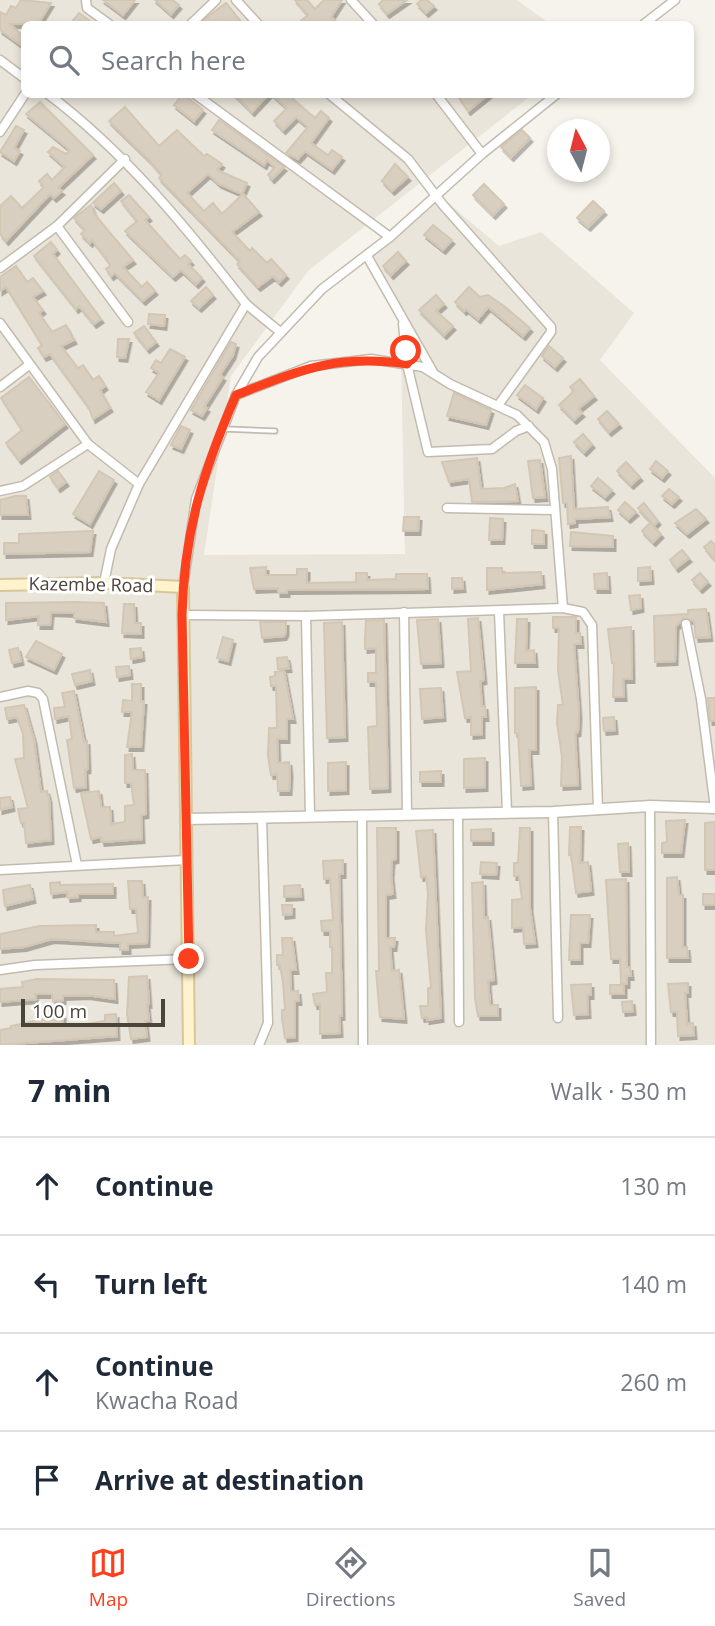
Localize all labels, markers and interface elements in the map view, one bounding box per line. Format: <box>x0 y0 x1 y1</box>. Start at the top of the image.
search box <box>21 21 694 98</box>
icon: search <box>45 41 83 79</box>
text: Search here <box>101 42 246 78</box>
north arrow <box>547 119 610 182</box>
route start <box>390 335 421 366</box>
street label: Kazembe Road <box>28 571 154 597</box>
route end <box>173 943 204 974</box>
scale bar <box>21 996 164 1028</box>
text: 100 m <box>32 998 87 1024</box>
text: 7 min <box>28 1070 111 1111</box>
text: Walk · 530 m <box>550 1075 687 1107</box>
icon: ahead <box>28 1167 66 1205</box>
text: Continue <box>95 1168 214 1204</box>
text: 130 m <box>620 1170 687 1202</box>
icon: left <box>28 1265 66 1303</box>
text: Turn left <box>95 1266 207 1302</box>
text: 140 m <box>620 1268 687 1300</box>
text: Continue <box>95 1348 214 1384</box>
icon: ahead <box>28 1363 66 1401</box>
text: 260 m <box>620 1366 687 1398</box>
text: Kwacha Road <box>95 1384 238 1416</box>
icon: arrive <box>28 1461 66 1499</box>
text: Arrive at destination <box>95 1462 364 1498</box>
tab: Map <box>89 1544 128 1612</box>
tab: Directions <box>306 1544 396 1612</box>
tab: Saved <box>573 1544 626 1612</box>

